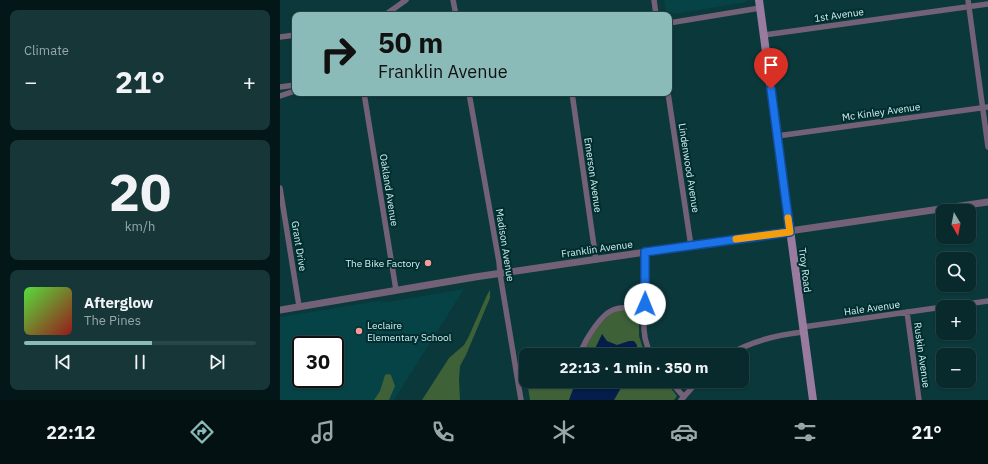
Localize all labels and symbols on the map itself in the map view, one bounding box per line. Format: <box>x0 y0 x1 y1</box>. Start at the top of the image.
street label: 1st Avenue <box>813 5 865 25</box>
pin <box>754 48 788 89</box>
street label: Mc Kinley Avenue <box>841 100 921 124</box>
street label: Lindenwood Avenue <box>676 122 703 214</box>
street label: Emerson Avenue <box>581 137 605 214</box>
street label: Oakland Avenue <box>377 153 401 228</box>
north arrow <box>936 204 976 244</box>
street label: Madison Avenue <box>493 208 517 283</box>
street label: Grant Drive <box>289 220 309 273</box>
street label: Franklin Avenue <box>560 237 634 260</box>
street label: Troy Road <box>796 247 814 293</box>
place label: The Bike Factory <box>345 257 420 270</box>
marker: The Bike Factory <box>423 258 433 268</box>
position arrow <box>624 283 666 325</box>
street label: Hale Avenue <box>843 298 901 318</box>
place label: Leclaire Elementary School <box>367 319 452 344</box>
street label: Ruskin Avenue <box>911 321 933 389</box>
marker: Leclaire Elementary School <box>354 326 364 336</box>
speed limit sign: 30 <box>292 336 344 388</box>

